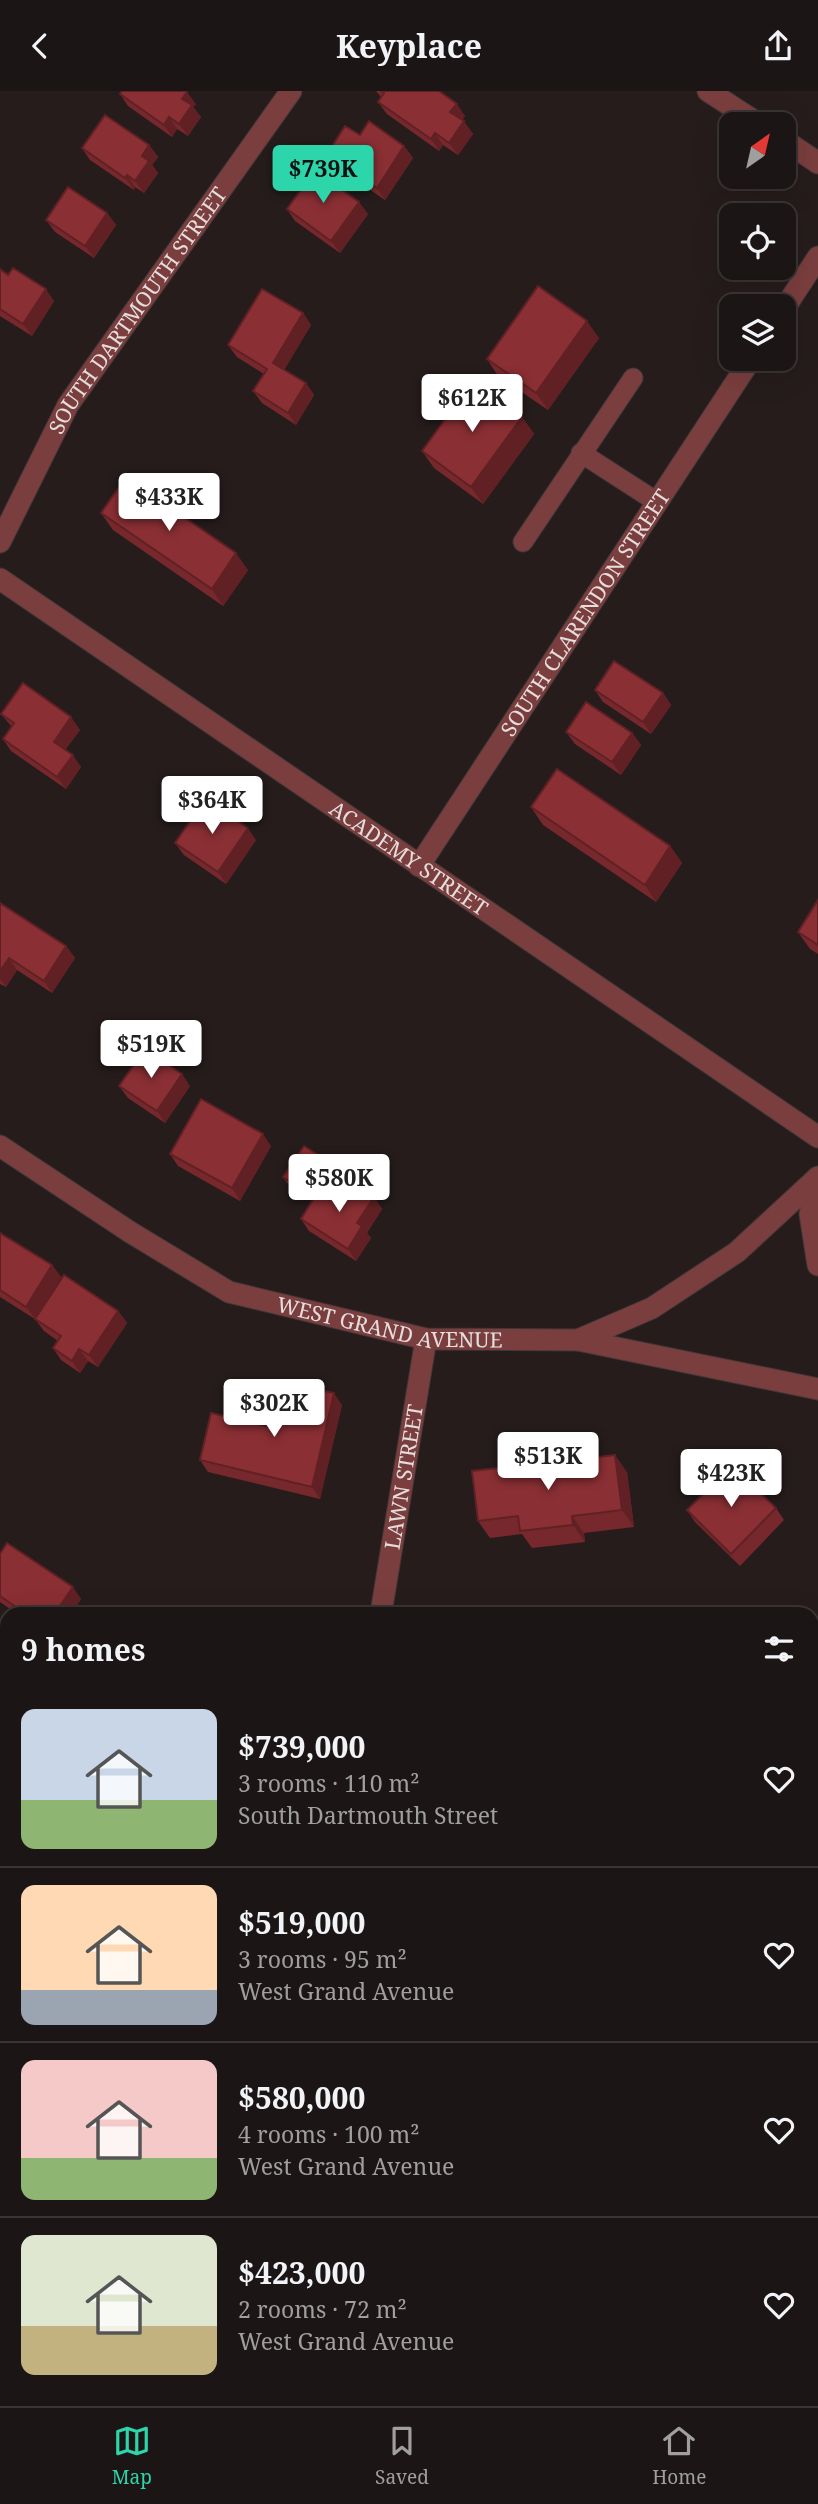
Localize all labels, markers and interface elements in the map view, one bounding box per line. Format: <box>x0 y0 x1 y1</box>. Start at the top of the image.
text: Keyplace <box>336 24 482 67</box>
icon: back <box>21 27 59 65</box>
icon: share <box>759 27 797 65</box>
north arrow <box>719 112 796 189</box>
map controls <box>719 112 796 371</box>
pin: $739K <box>274 145 372 205</box>
text: $739K <box>289 152 357 184</box>
street label: SOUTH DARTMOUTH STREET <box>42 181 233 439</box>
button: locate <box>719 203 796 280</box>
button: layers <box>719 294 796 371</box>
pin: $612K <box>423 375 521 434</box>
text: $612K <box>438 381 506 413</box>
pin: $433K <box>120 473 218 533</box>
text: $433K <box>135 480 203 512</box>
street label: SOUTH CLARENDON STREET <box>494 483 676 741</box>
pin: $364K <box>163 777 261 836</box>
text: $364K <box>178 783 246 815</box>
street label: ACADEMY STREET <box>324 794 494 922</box>
pin: $519K <box>102 1021 200 1080</box>
text: $519K <box>117 1027 185 1059</box>
pin: $580K <box>290 1155 388 1214</box>
text: $580K <box>305 1161 373 1193</box>
street label: WEST GRAND AVENUE <box>274 1290 503 1354</box>
pin: $302K <box>225 1379 323 1439</box>
text: $302K <box>240 1386 308 1418</box>
street label: LAWN STREET <box>378 1402 429 1551</box>
pin: $513K <box>499 1433 597 1492</box>
text: $513K <box>514 1439 582 1471</box>
pin: $423K <box>682 1449 780 1509</box>
text: $423K <box>697 1456 765 1488</box>
text: 9 homes <box>21 1629 145 1670</box>
icon: filters <box>760 1630 798 1668</box>
text: $739,000 <box>238 1726 365 1767</box>
icon: home <box>77 1737 161 1821</box>
icon: heart <box>760 1760 798 1798</box>
text: 3 rooms · 110 m² <box>238 1767 420 1799</box>
text: South Dartmouth Street <box>238 1799 498 1831</box>
text: $519,000 <box>238 1902 365 1943</box>
icon: home <box>77 1913 161 1997</box>
icon: heart <box>760 1936 798 1974</box>
text: 3 rooms · 95 m² <box>238 1943 407 1975</box>
text: West Grand Avenue <box>238 1975 454 2007</box>
text: $580,000 <box>238 2077 365 2118</box>
icon: home <box>77 2088 161 2172</box>
icon: heart <box>760 2111 798 2149</box>
text: 4 rooms · 100 m² <box>238 2118 420 2150</box>
text: West Grand Avenue <box>238 2150 454 2182</box>
text: $423,000 <box>238 2252 365 2293</box>
icon: home <box>77 2263 161 2347</box>
icon: heart <box>760 2286 798 2324</box>
text: 2 rooms · 72 m² <box>238 2293 407 2325</box>
text: West Grand Avenue <box>238 2325 454 2357</box>
tab: Map <box>112 2422 152 2490</box>
tab: Saved <box>375 2422 429 2490</box>
tab: Home <box>652 2422 706 2490</box>

